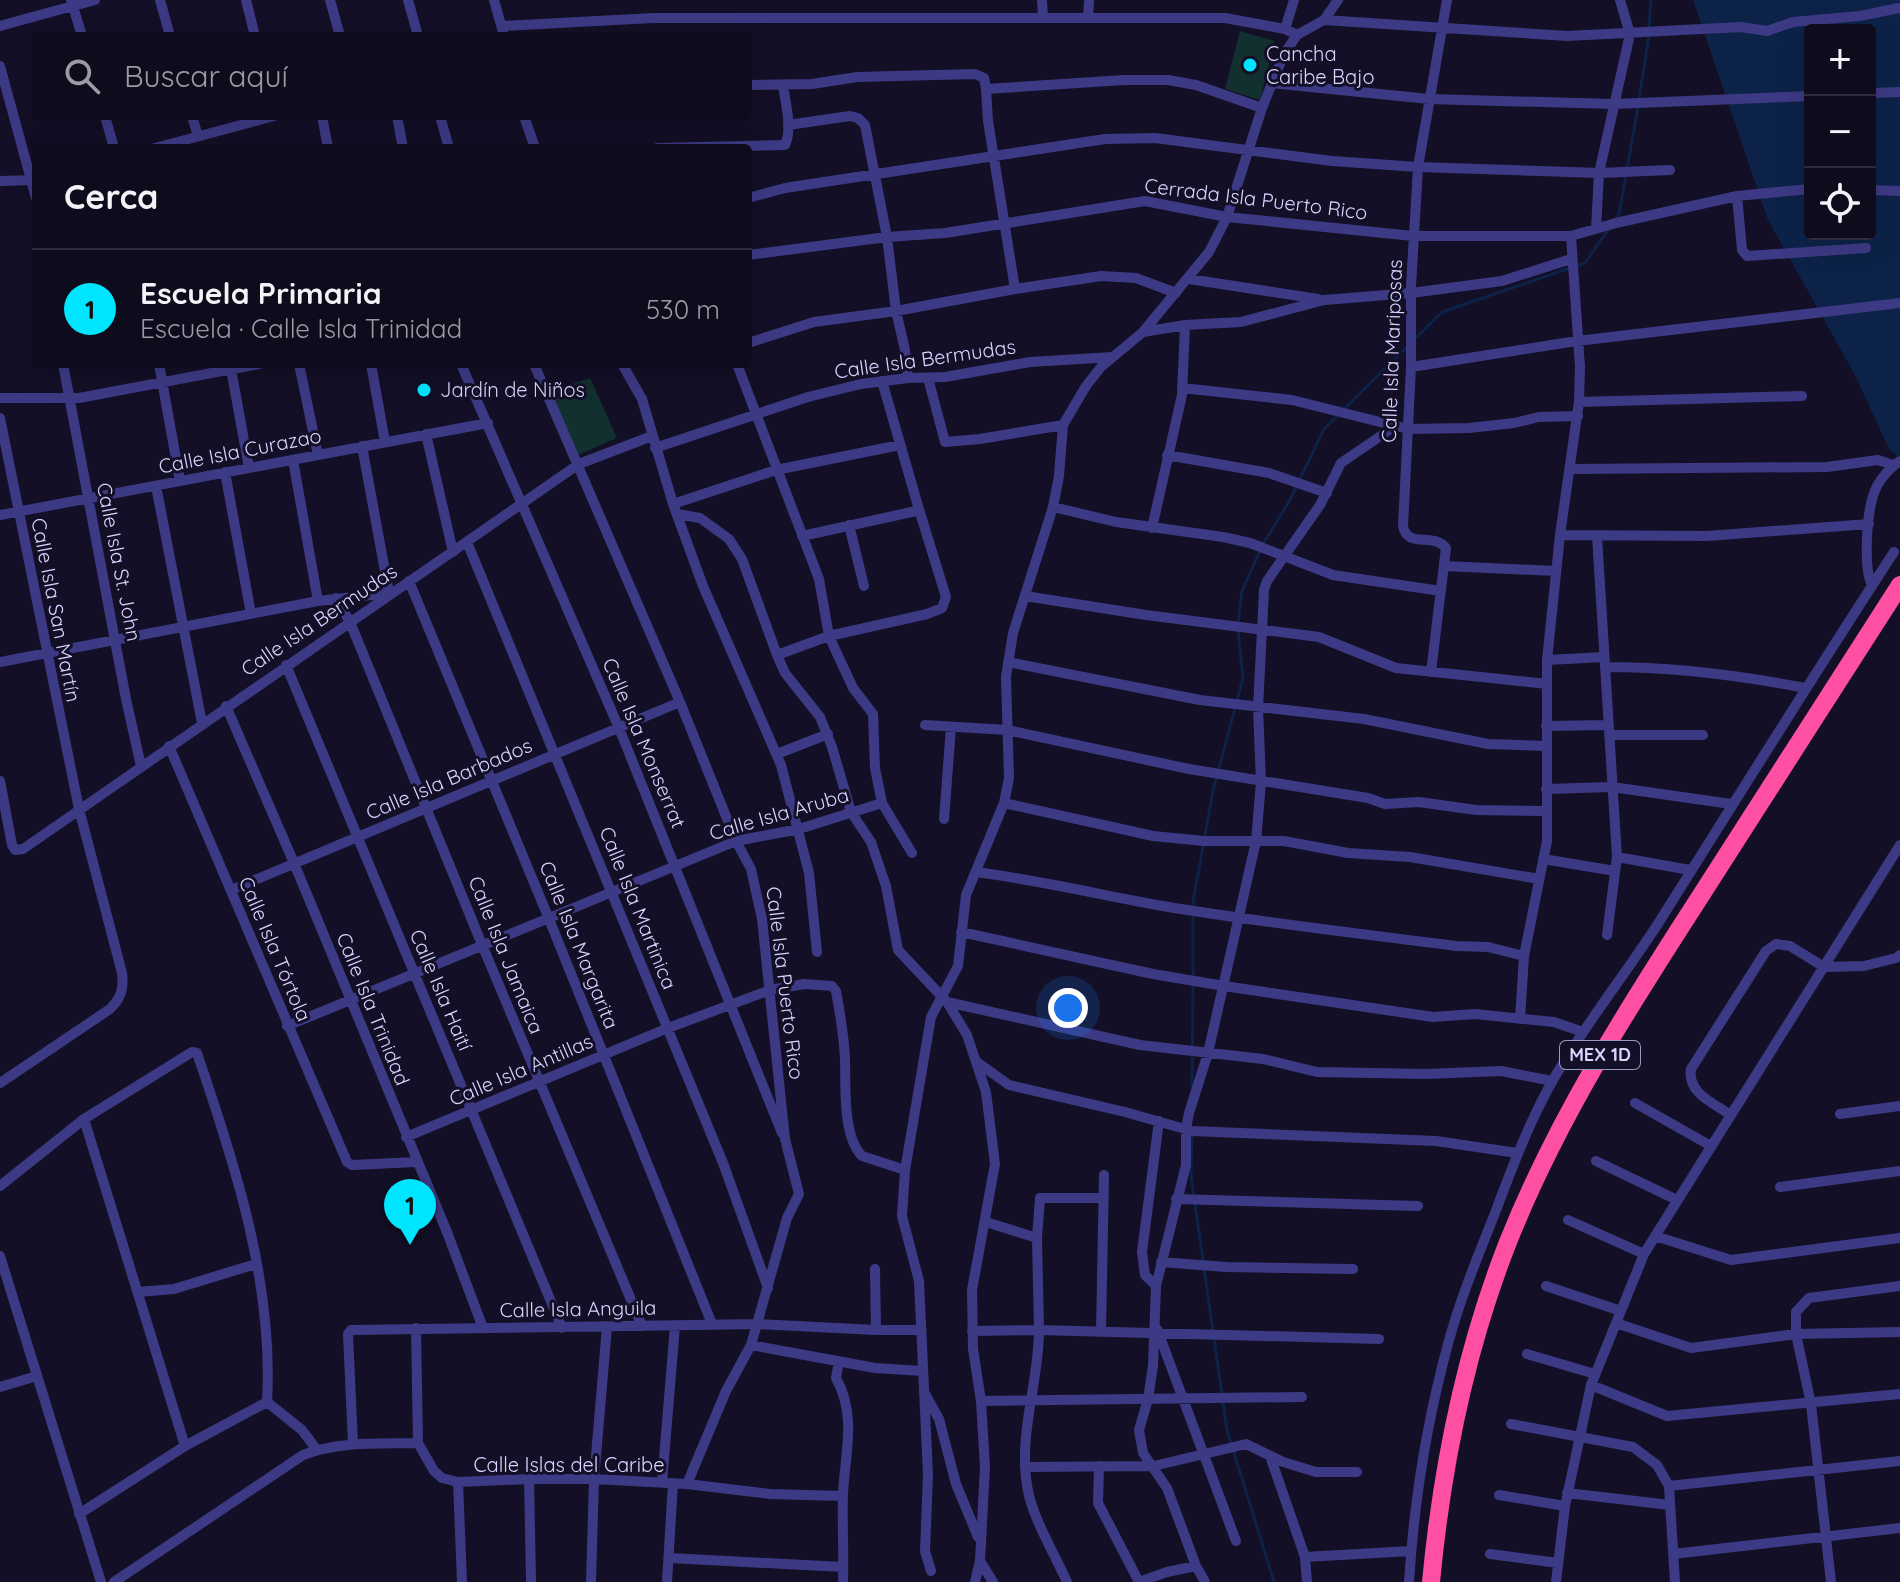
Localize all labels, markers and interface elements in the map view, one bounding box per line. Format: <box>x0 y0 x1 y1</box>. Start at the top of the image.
map controls <box>1804 24 1876 240</box>
button: + <box>1804 24 1876 96</box>
search box <box>32 32 752 120</box>
place label: Cancha Caribe Bajo <box>1266 41 1375 89</box>
icon: search <box>60 54 104 98</box>
marker: Cancha Caribe Bajo <box>1241 56 1259 74</box>
text: Buscar aquí <box>124 57 288 95</box>
button: − <box>1804 96 1876 168</box>
button: locate <box>1804 168 1876 240</box>
street label: Cerrada Isla Puerto Rico <box>1143 172 1369 225</box>
text: Cerca <box>64 175 158 218</box>
street label: Calle Isla Mariposas <box>1376 259 1407 443</box>
text: Escuela Primaria <box>140 274 382 312</box>
text: 1 <box>85 293 95 326</box>
text: 530 m <box>646 293 720 326</box>
text: Escuela · Calle Isla Trinidad <box>140 312 462 345</box>
street label: Calle Isla Bermudas <box>833 333 1017 384</box>
place label: Jardín de Niños <box>440 377 585 402</box>
marker: Jardín de Niños <box>415 381 433 399</box>
street label: Calle Isla Curazao <box>156 422 323 479</box>
street label: Calle Isla St. John <box>92 480 147 643</box>
street label: Calle Isla San Martín <box>26 516 87 704</box>
street label: Calle Isla Bermudas <box>236 558 401 681</box>
street label: Calle Isla Monserrat <box>597 654 692 832</box>
street label: Calle Isla Barbados <box>362 732 536 825</box>
street label: Calle Isla Aruba <box>706 782 851 845</box>
street label: Calle Isla Martinica <box>594 823 683 993</box>
street label: Calle Isla Margarita <box>534 857 625 1032</box>
street label: Calle Isla Jamaica <box>463 872 550 1037</box>
street label: Calle Isla Tórtola <box>234 873 317 1025</box>
street label: Calle Isla Puerto Rico <box>761 885 810 1081</box>
street label: Calle Isla Haití <box>405 925 479 1055</box>
street label: Calle Isla Trinidad <box>331 929 416 1089</box>
your location <box>1048 988 1088 1028</box>
street label: Calle Isla Antillas <box>445 1028 596 1111</box>
road number: MEX 1D <box>1560 1041 1640 1069</box>
pin: 1 <box>384 1179 436 1245</box>
street label: Calle Isla Anguila <box>499 1295 657 1322</box>
street label: Calle Islas del Caribe <box>474 1452 664 1477</box>

